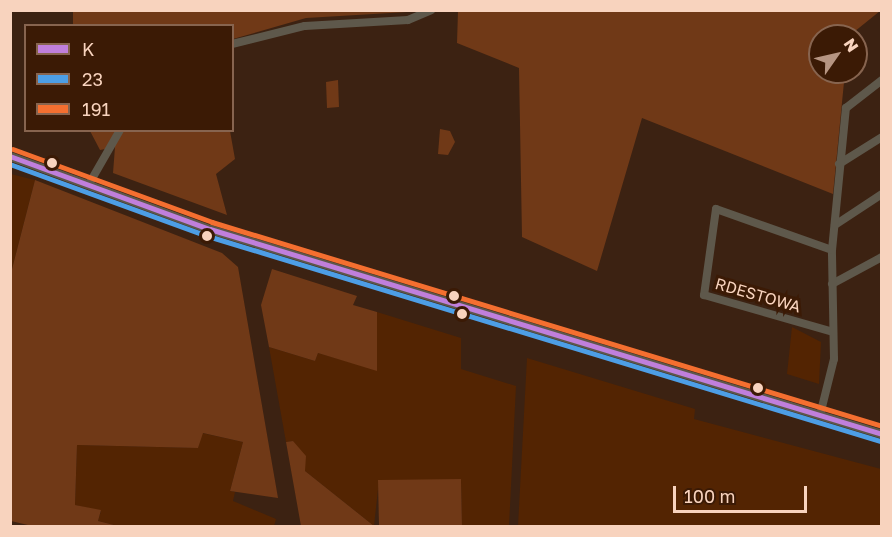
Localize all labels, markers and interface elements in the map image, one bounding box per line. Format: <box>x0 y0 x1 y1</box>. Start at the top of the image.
legend <box>24 24 234 132</box>
north arrow <box>808 24 868 84</box>
text: N <box>840 34 863 56</box>
text: K <box>82 38 94 60</box>
text: 23 <box>82 68 103 90</box>
text: 191 <box>82 98 110 120</box>
unlabelled marker <box>46 157 58 169</box>
unlabelled marker <box>201 230 213 242</box>
street label: RDESTOWA <box>713 274 803 316</box>
unlabelled marker <box>448 290 460 302</box>
unlabelled marker <box>456 308 468 320</box>
unlabelled marker <box>752 382 764 394</box>
scale bar <box>676 474 810 512</box>
text: 100 m <box>684 485 735 507</box>

